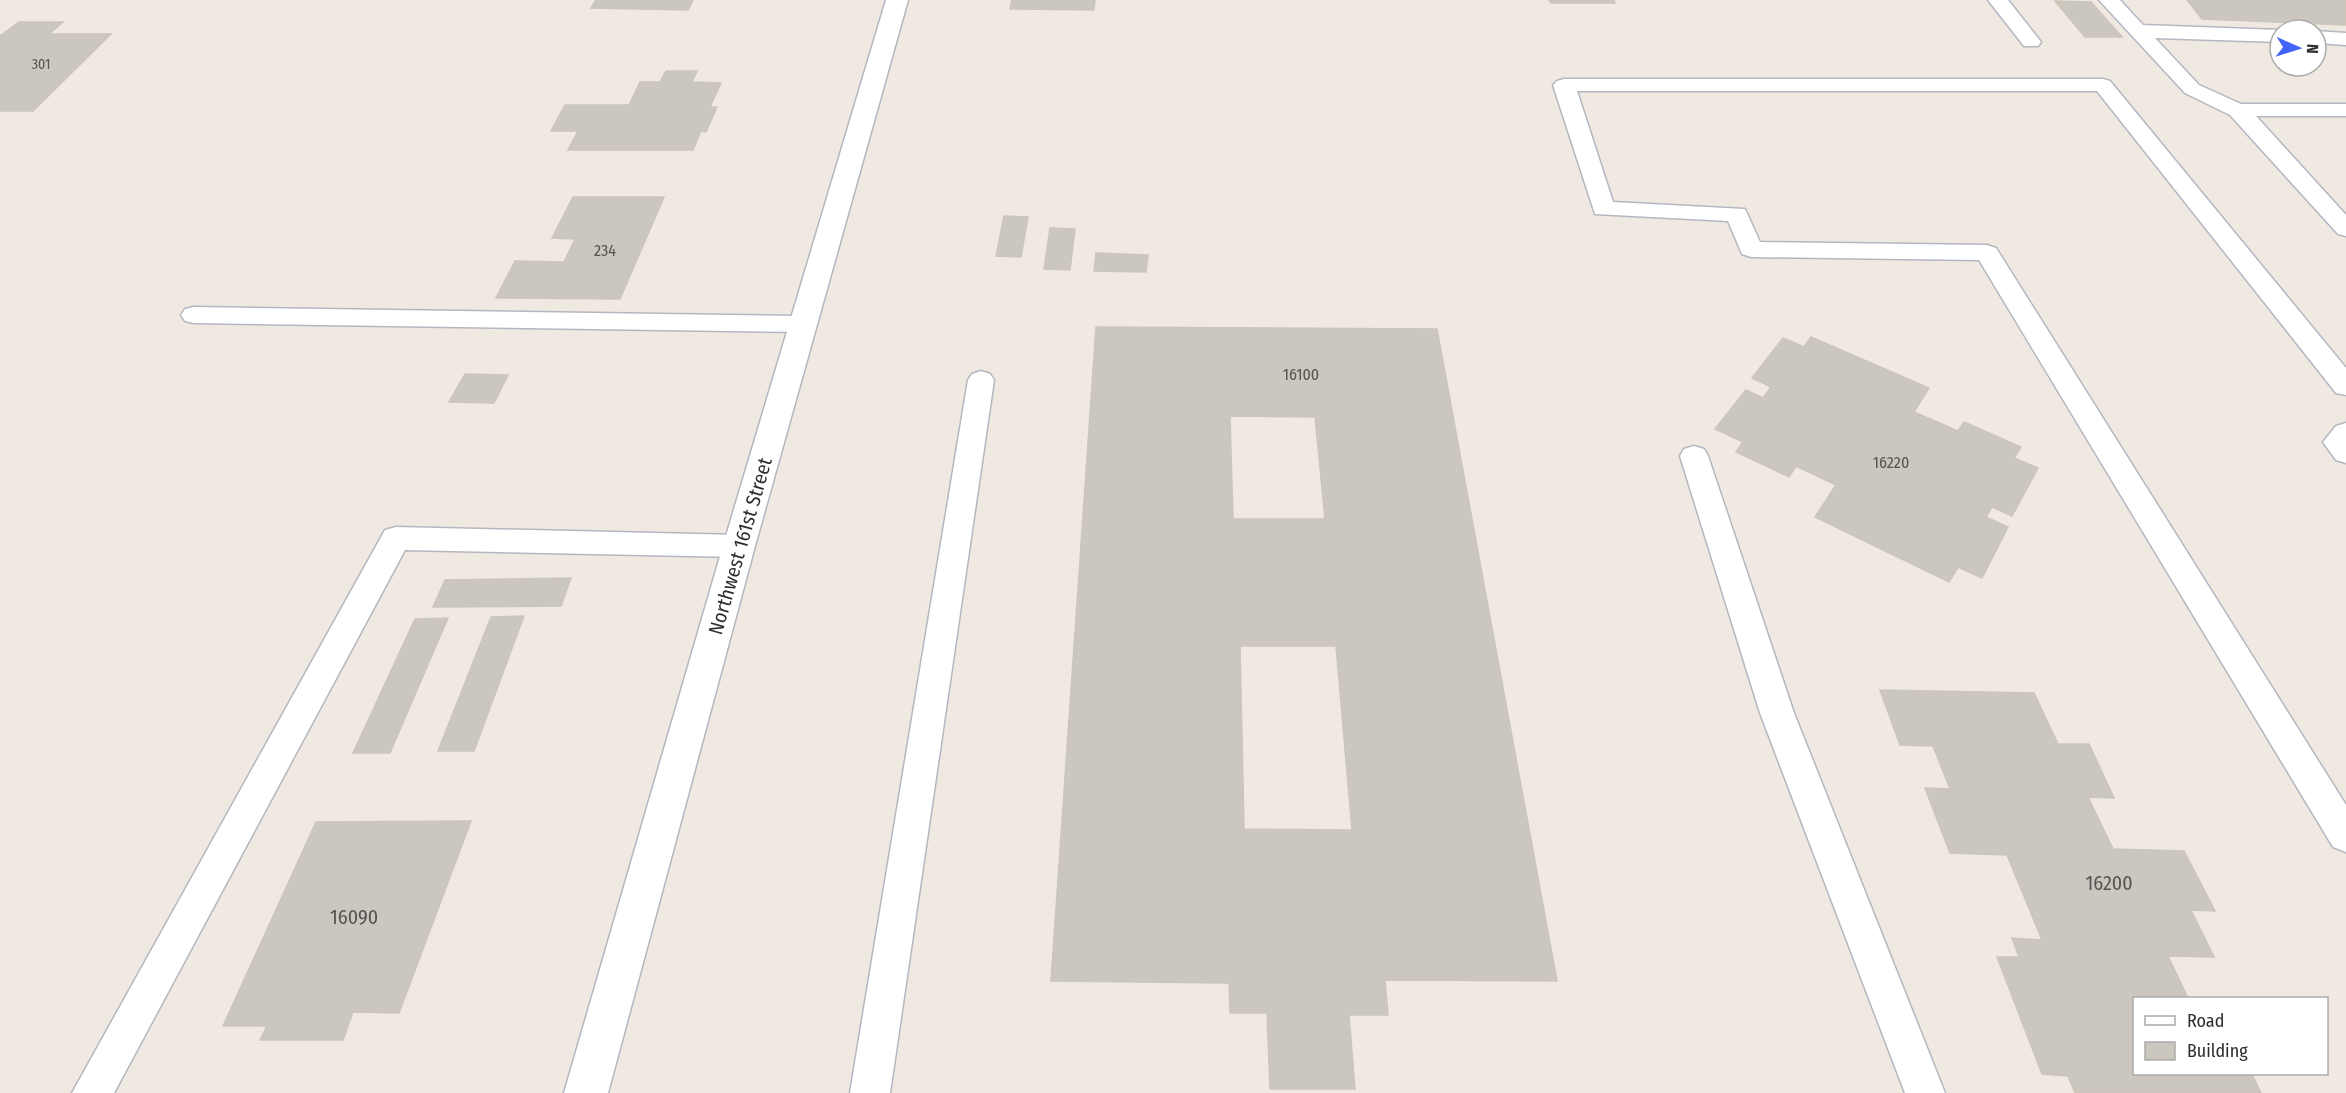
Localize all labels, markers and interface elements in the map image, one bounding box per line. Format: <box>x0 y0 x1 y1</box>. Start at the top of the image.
north arrow <box>2268 18 2328 78</box>
text: N <box>2303 43 2322 54</box>
house number: 301 <box>32 56 50 73</box>
house number: 234 <box>594 241 616 260</box>
house number: 16100 <box>1283 365 1319 384</box>
house number: 16220 <box>1873 453 1909 472</box>
street label: Northwest 161st Street <box>703 454 777 637</box>
house number: 16200 <box>2085 871 2133 895</box>
house number: 16090 <box>330 905 378 929</box>
legend <box>2133 997 2328 1075</box>
text: Road <box>2187 1010 2224 1032</box>
text: Building <box>2187 1040 2248 1062</box>

